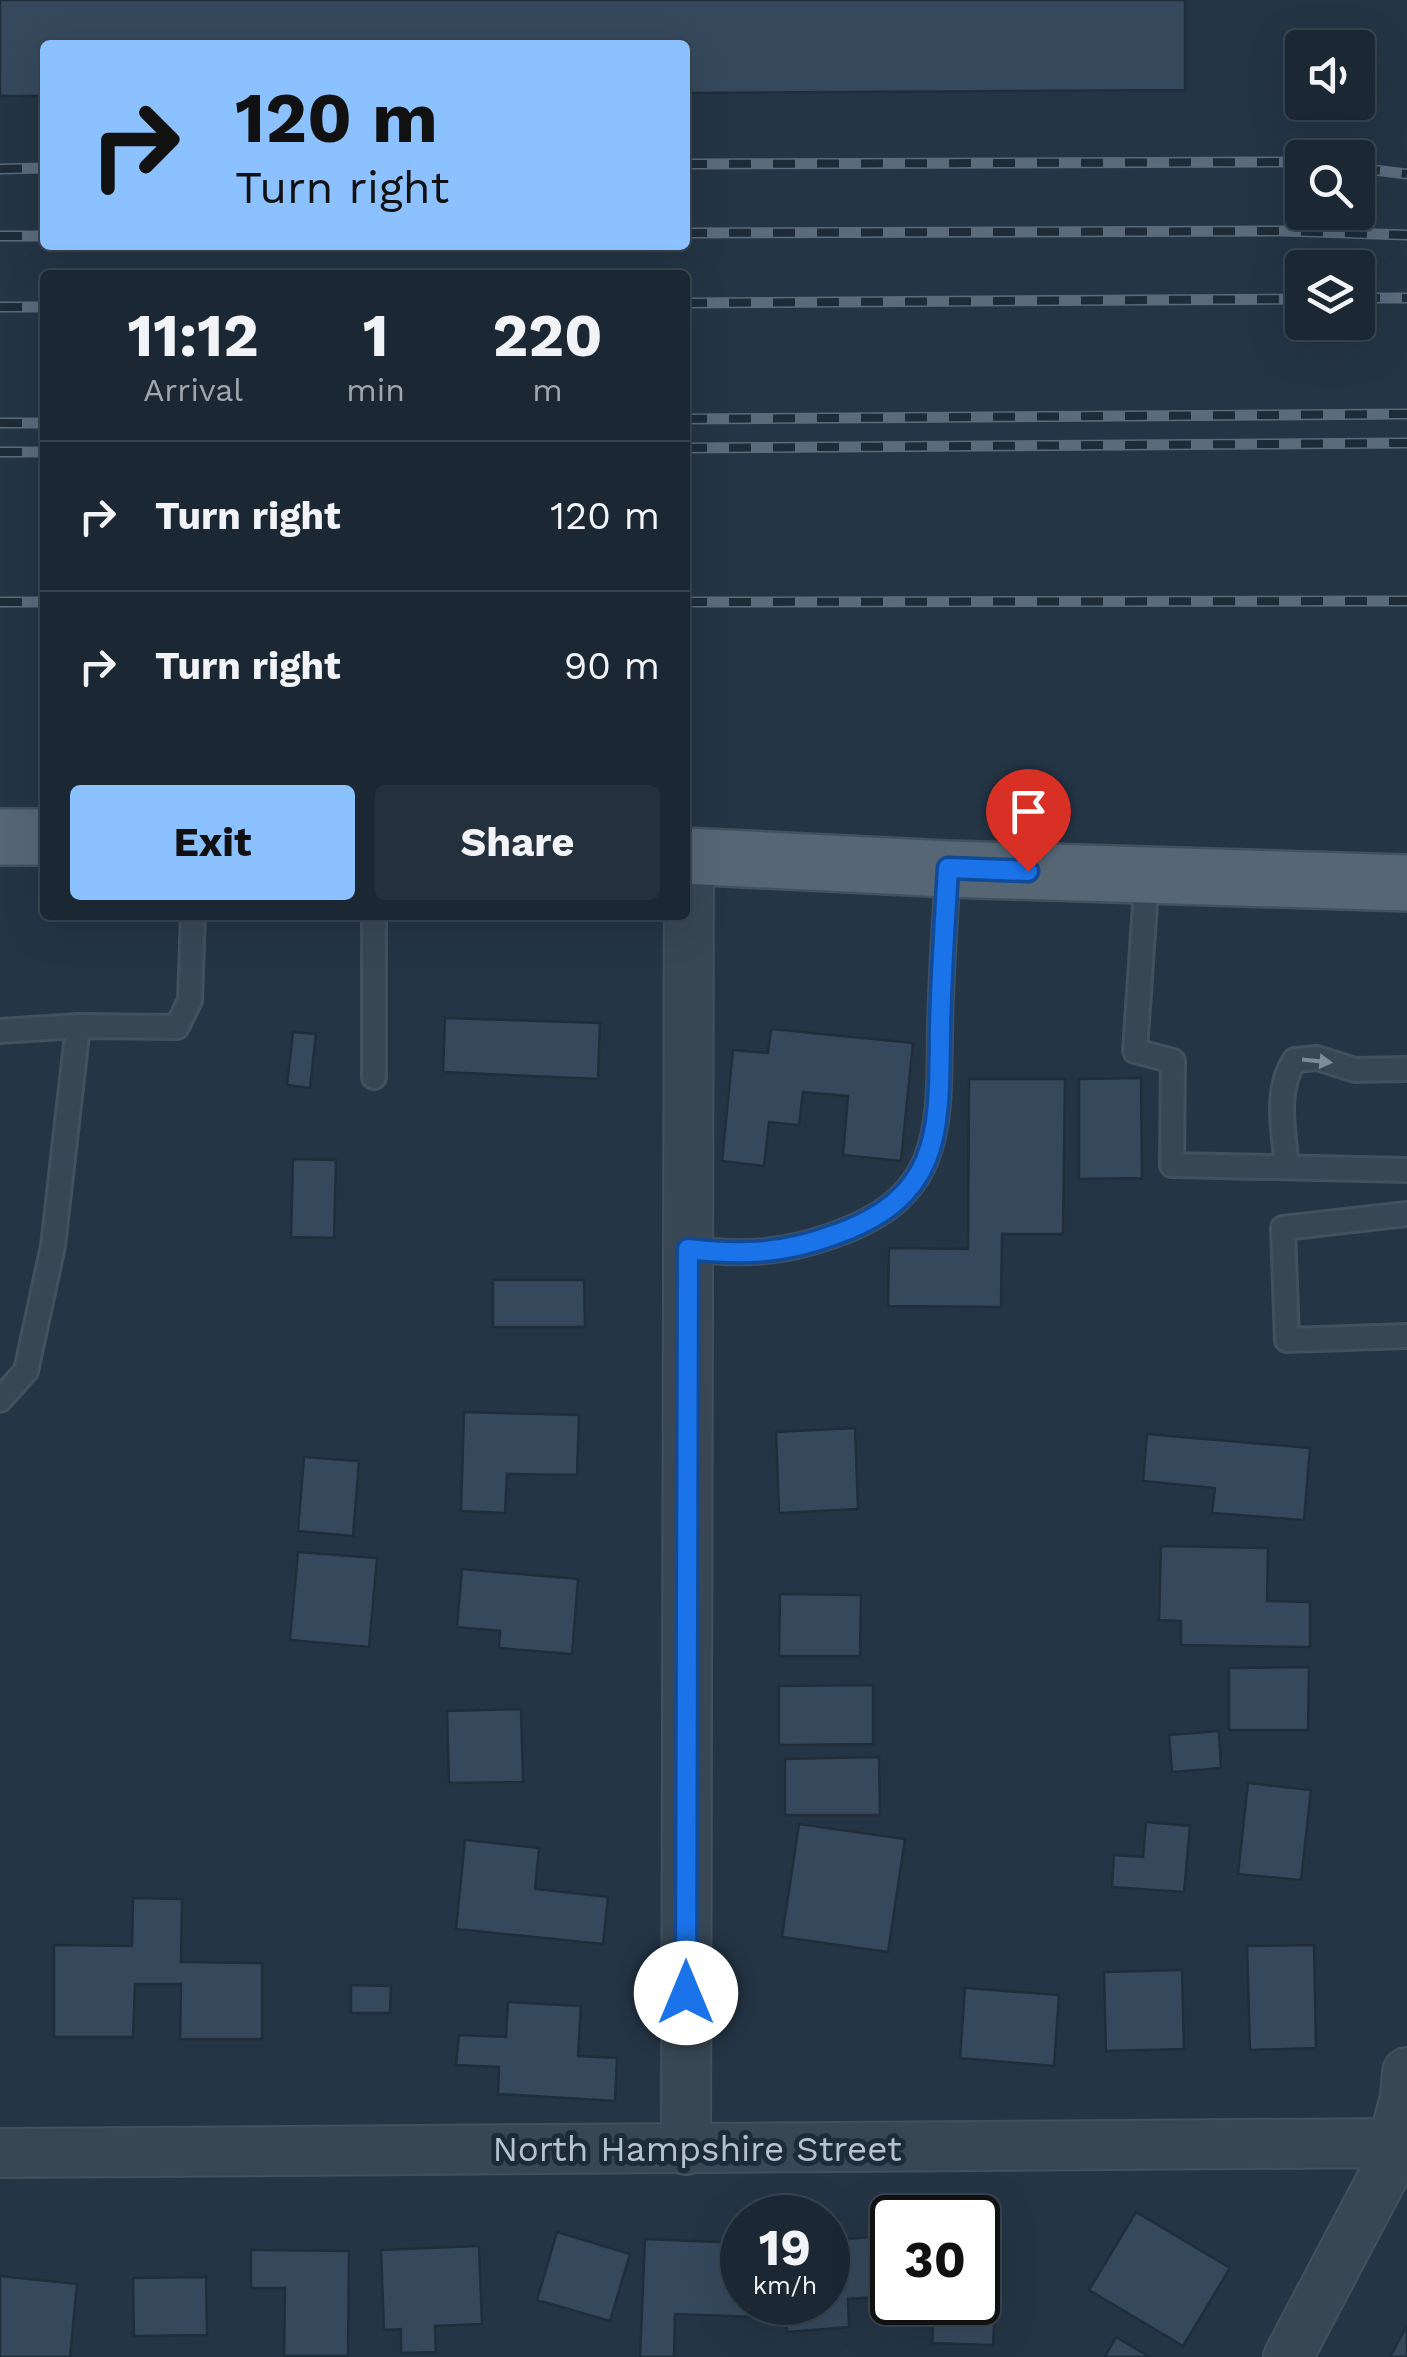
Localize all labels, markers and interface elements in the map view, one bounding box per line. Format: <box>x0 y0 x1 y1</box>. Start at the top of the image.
map controls <box>1285 30 1375 340</box>
button: sound <box>1285 30 1375 120</box>
text: 120 m <box>235 77 438 159</box>
icon: right <box>70 80 200 210</box>
button: search <box>1285 140 1375 230</box>
text: Turn right <box>235 161 449 214</box>
button: layers <box>1285 250 1375 340</box>
text: 11:12 <box>127 300 259 371</box>
text: 1 <box>363 300 389 371</box>
text: 220 <box>492 300 603 371</box>
text: Arrival <box>143 371 243 409</box>
text: min <box>346 371 405 409</box>
text: m <box>532 371 563 409</box>
icon: right <box>70 489 125 544</box>
text: Turn right <box>155 494 341 538</box>
text: 120 m <box>550 494 660 538</box>
icon: right <box>70 639 125 694</box>
text: Turn right <box>155 644 341 688</box>
text: 90 m <box>564 644 660 688</box>
pin <box>986 769 1071 872</box>
icon: arrive <box>1001 784 1056 839</box>
button: Exit <box>70 785 355 900</box>
button: Share <box>375 785 660 900</box>
one-way arrow <box>1302 1053 1333 1069</box>
position arrow <box>634 1941 738 2045</box>
street label: North Hampshire Street <box>492 2128 902 2170</box>
speed limit sign: 30 <box>870 2195 1000 2325</box>
text: 19 <box>759 2218 811 2277</box>
text: km/h <box>753 2271 817 2300</box>

